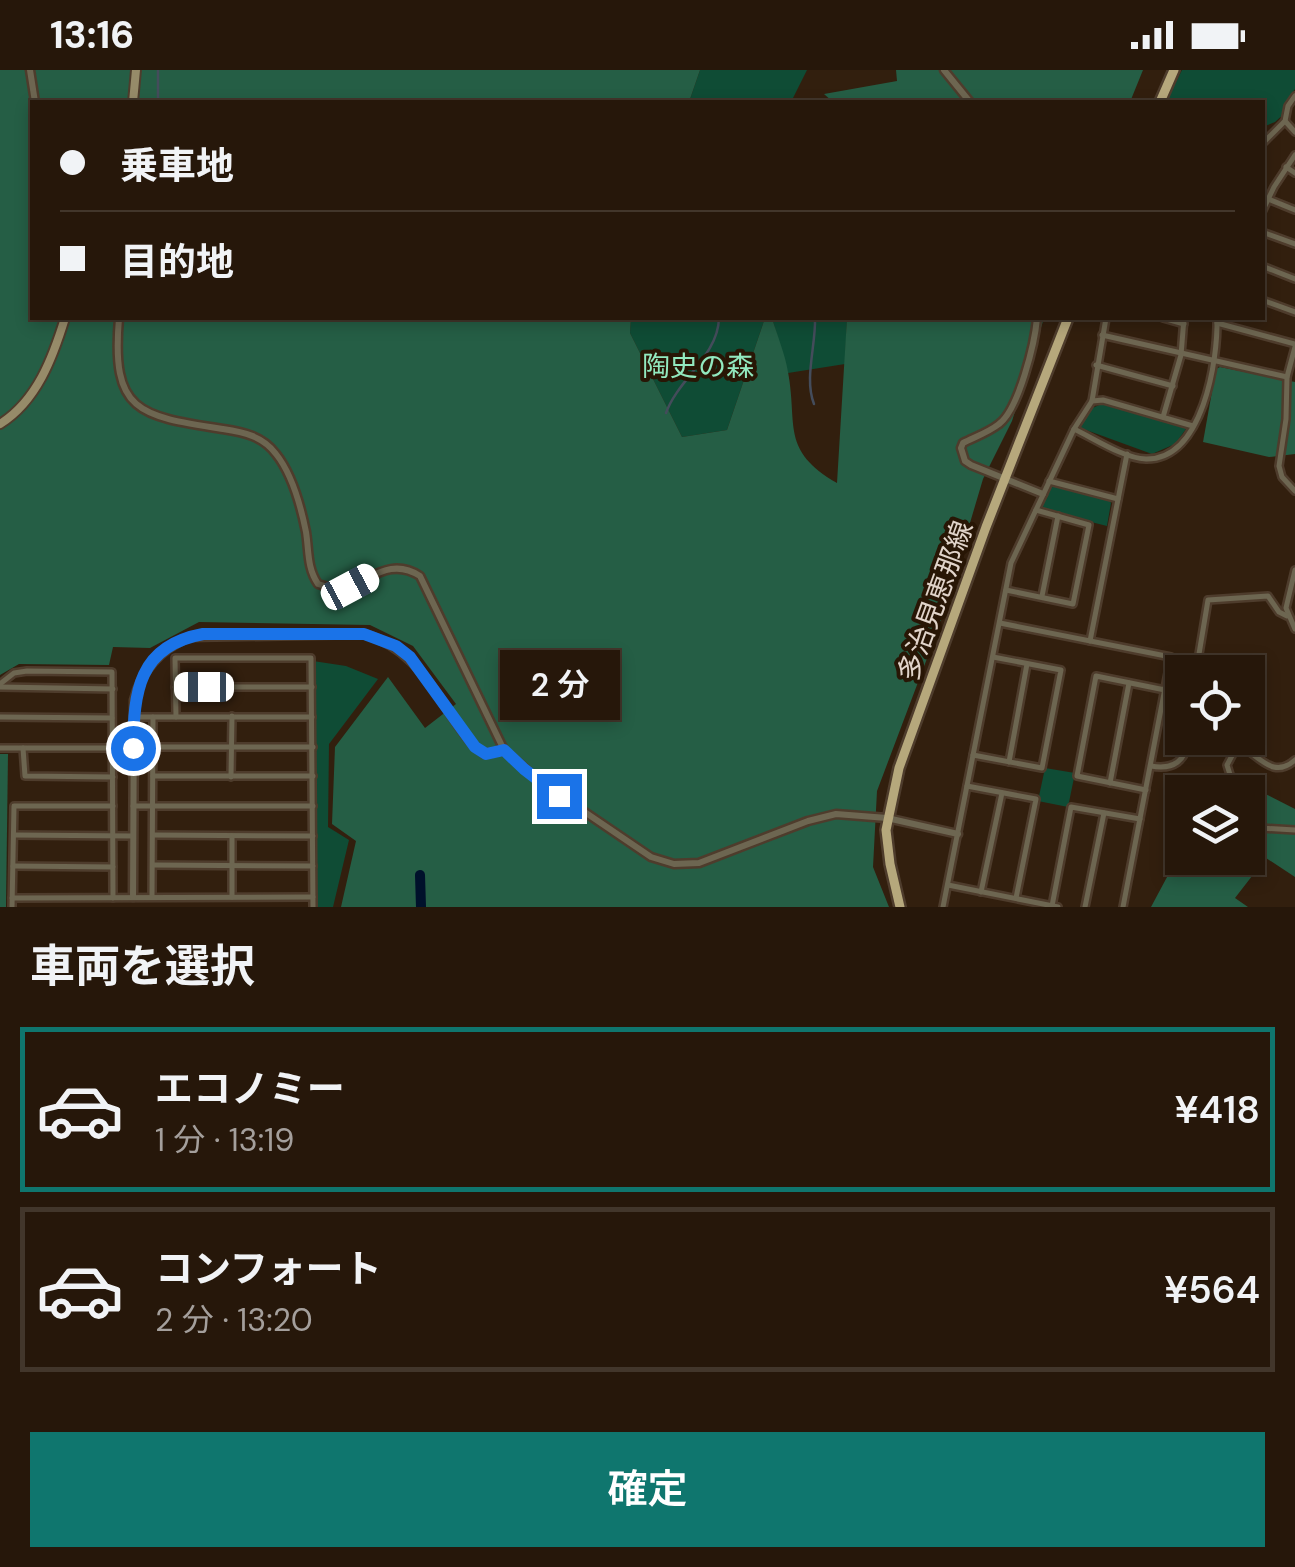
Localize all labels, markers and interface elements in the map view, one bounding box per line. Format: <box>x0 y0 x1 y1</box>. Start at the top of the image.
text: 13:16 <box>50 10 134 60</box>
text: 乗車地 <box>120 141 234 191</box>
text: 目的地 <box>120 237 234 287</box>
park label: 陶史の森 <box>642 348 754 385</box>
street label: 多治見恵那線 <box>889 516 982 686</box>
car <box>316 560 384 614</box>
callout: 2 分 <box>499 651 619 721</box>
map controls <box>1165 655 1265 875</box>
button: locate <box>1165 655 1265 755</box>
text: 2 分 <box>531 664 589 706</box>
car <box>174 672 234 702</box>
route start <box>111 726 156 771</box>
route end <box>537 774 582 819</box>
button: layers <box>1165 775 1265 875</box>
text: 車両を選択 <box>30 937 255 996</box>
text: エコノミー <box>155 1064 345 1114</box>
icon: car <box>35 1065 125 1155</box>
text: ¥418 <box>1175 1085 1260 1135</box>
text: 1 分 · 13:19 <box>155 1119 294 1161</box>
text: コンフォート <box>155 1244 382 1294</box>
icon: car <box>35 1245 125 1335</box>
text: ¥564 <box>1164 1265 1260 1315</box>
text: 2 分 · 13:20 <box>155 1299 313 1341</box>
button: 確定 <box>30 1432 1265 1547</box>

